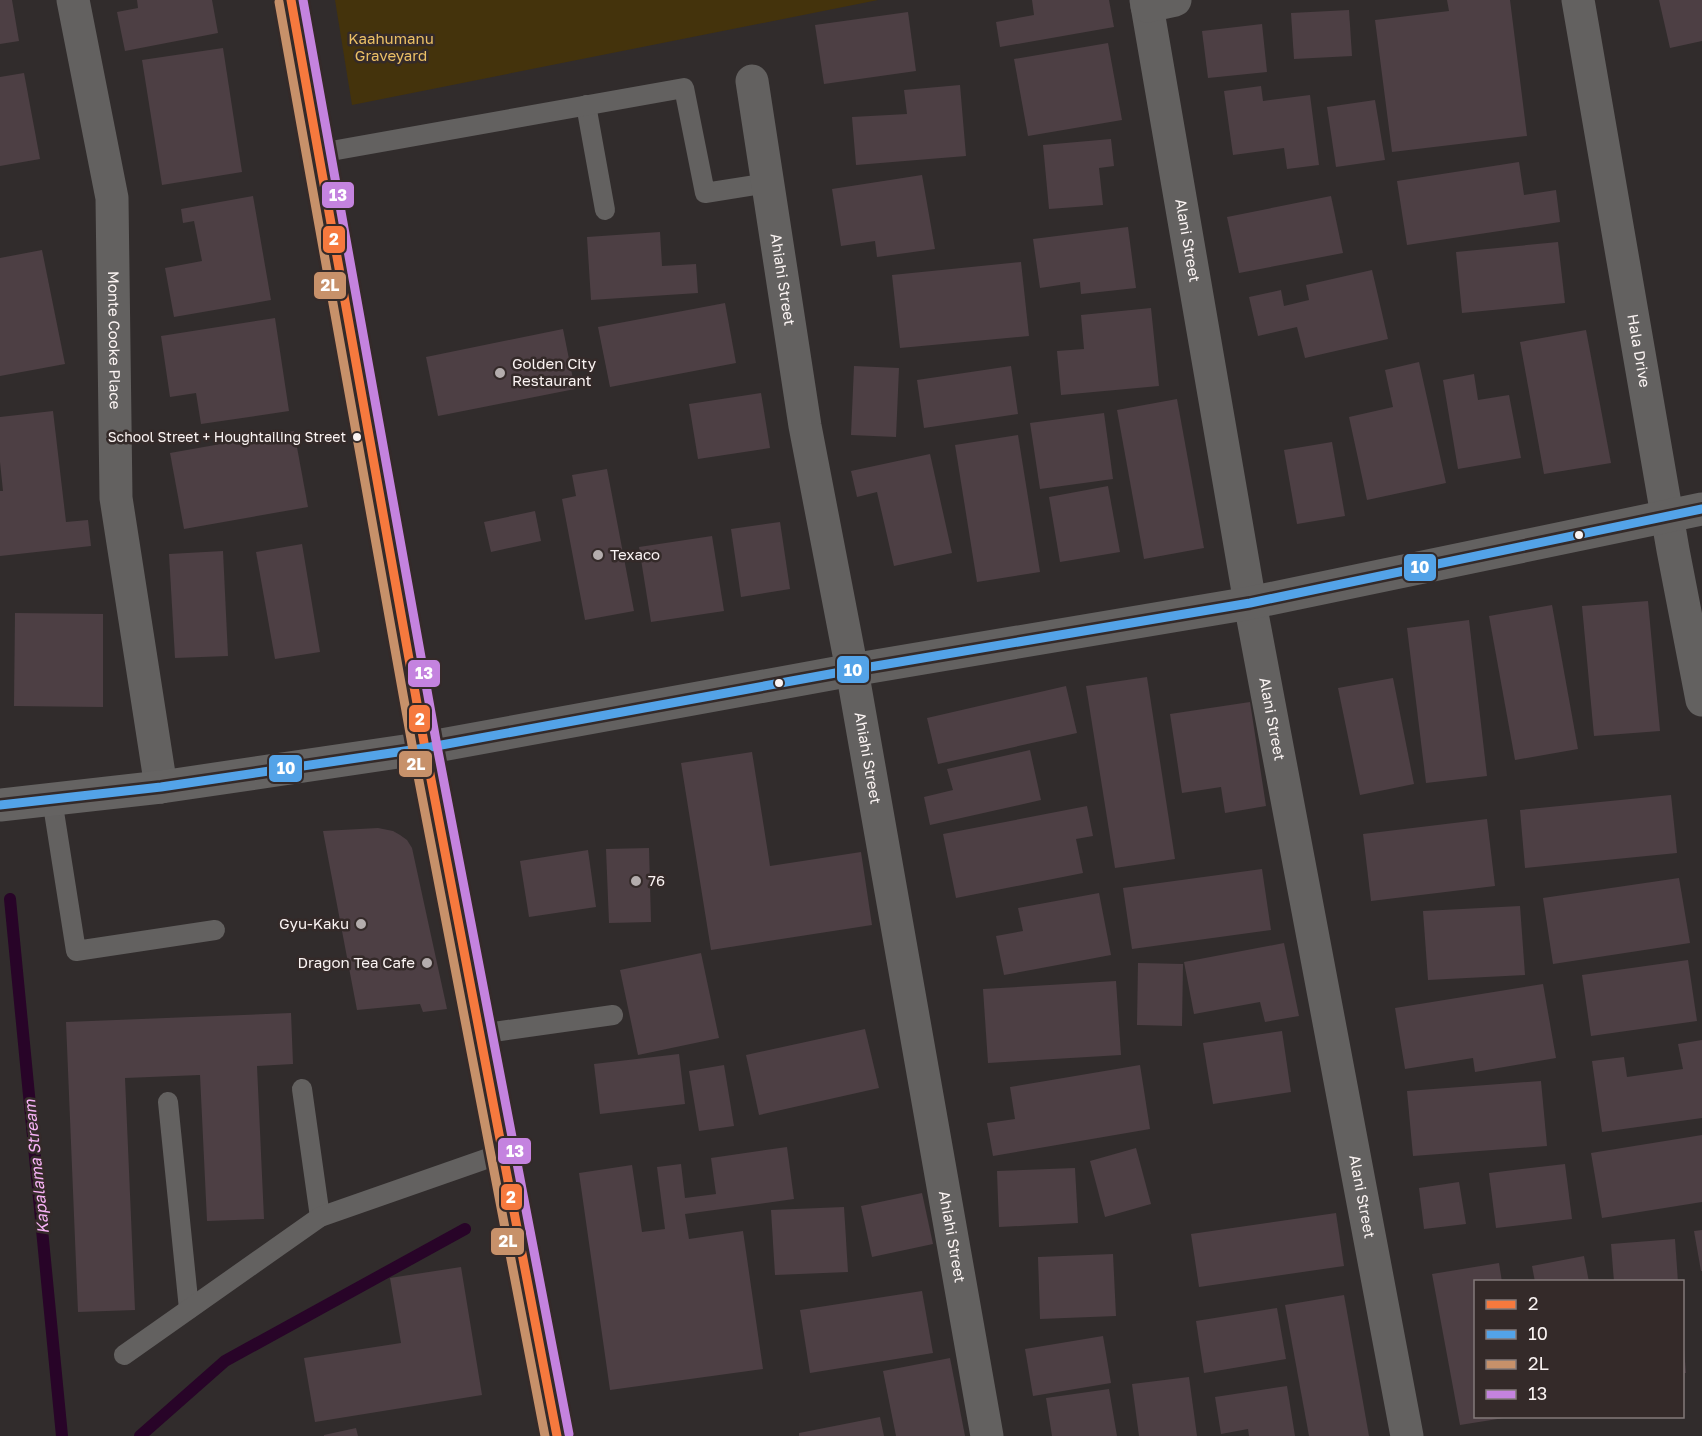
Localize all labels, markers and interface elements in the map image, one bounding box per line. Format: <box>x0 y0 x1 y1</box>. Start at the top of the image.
park label: Kaahumanu Graveyard <box>348 29 434 64</box>
line badge: 13 <box>321 181 355 209</box>
text: 13 <box>329 185 347 205</box>
street label: Alani Street <box>1172 197 1205 283</box>
line badge: 2 <box>322 225 346 254</box>
text: 2 <box>329 229 339 249</box>
street label: Ahiahi Street <box>768 232 799 327</box>
street label: Monte Cooke Place <box>105 271 125 410</box>
line badge: 2L <box>313 271 347 300</box>
text: 2L <box>321 275 339 295</box>
street label: Hala Drive <box>1624 313 1655 389</box>
place label: Golden City Restaurant <box>512 354 597 389</box>
marker: Golden City Restaurant <box>493 366 507 380</box>
place label: School Street + Houghtailing Street <box>108 428 346 445</box>
marker: School Street + Houghtailing Street <box>351 431 363 443</box>
unlabelled marker <box>1573 529 1585 541</box>
place label: Texaco <box>610 545 660 563</box>
marker: Texaco <box>591 548 605 562</box>
line badge: 10 <box>1403 553 1437 582</box>
text: 10 <box>1411 557 1429 577</box>
line badge: 10 <box>836 655 870 684</box>
line badge: 13 <box>407 659 441 688</box>
text: 10 <box>844 660 862 680</box>
text: 13 <box>415 663 433 683</box>
street label: Alani Street <box>1256 676 1290 762</box>
unlabelled marker <box>773 677 785 689</box>
line badge: 2 <box>408 704 431 733</box>
text: 2 <box>415 709 425 729</box>
street label: Ahiahi Street <box>852 710 885 805</box>
line badge: 2L <box>398 750 433 778</box>
line badge: 10 <box>268 754 303 783</box>
text: 2L <box>407 754 425 774</box>
text: 10 <box>277 758 295 778</box>
place label: 76 <box>648 871 665 889</box>
marker: 76 <box>629 874 643 888</box>
place label: Gyu-Kaku <box>279 914 349 932</box>
marker: Gyu-Kaku <box>354 917 368 931</box>
place label: Dragon Tea Cafe <box>298 953 415 971</box>
marker: Dragon Tea Cafe <box>420 956 434 970</box>
water label: Kapalama Stream <box>19 1098 53 1235</box>
line badge: 13 <box>497 1137 532 1165</box>
text: 13 <box>506 1141 524 1161</box>
street label: Alani Street <box>1346 1153 1380 1240</box>
line badge: 2 <box>500 1183 523 1211</box>
text: 2 <box>506 1187 516 1207</box>
street label: Ahiahi Street <box>936 1189 970 1284</box>
line badge: 2L <box>490 1227 525 1256</box>
text: 2L <box>499 1231 517 1251</box>
legend <box>1474 1280 1684 1418</box>
text: 2 <box>1528 1292 1538 1314</box>
text: 10 <box>1528 1322 1548 1344</box>
text: 2L <box>1528 1352 1549 1374</box>
text: 13 <box>1528 1382 1547 1404</box>

